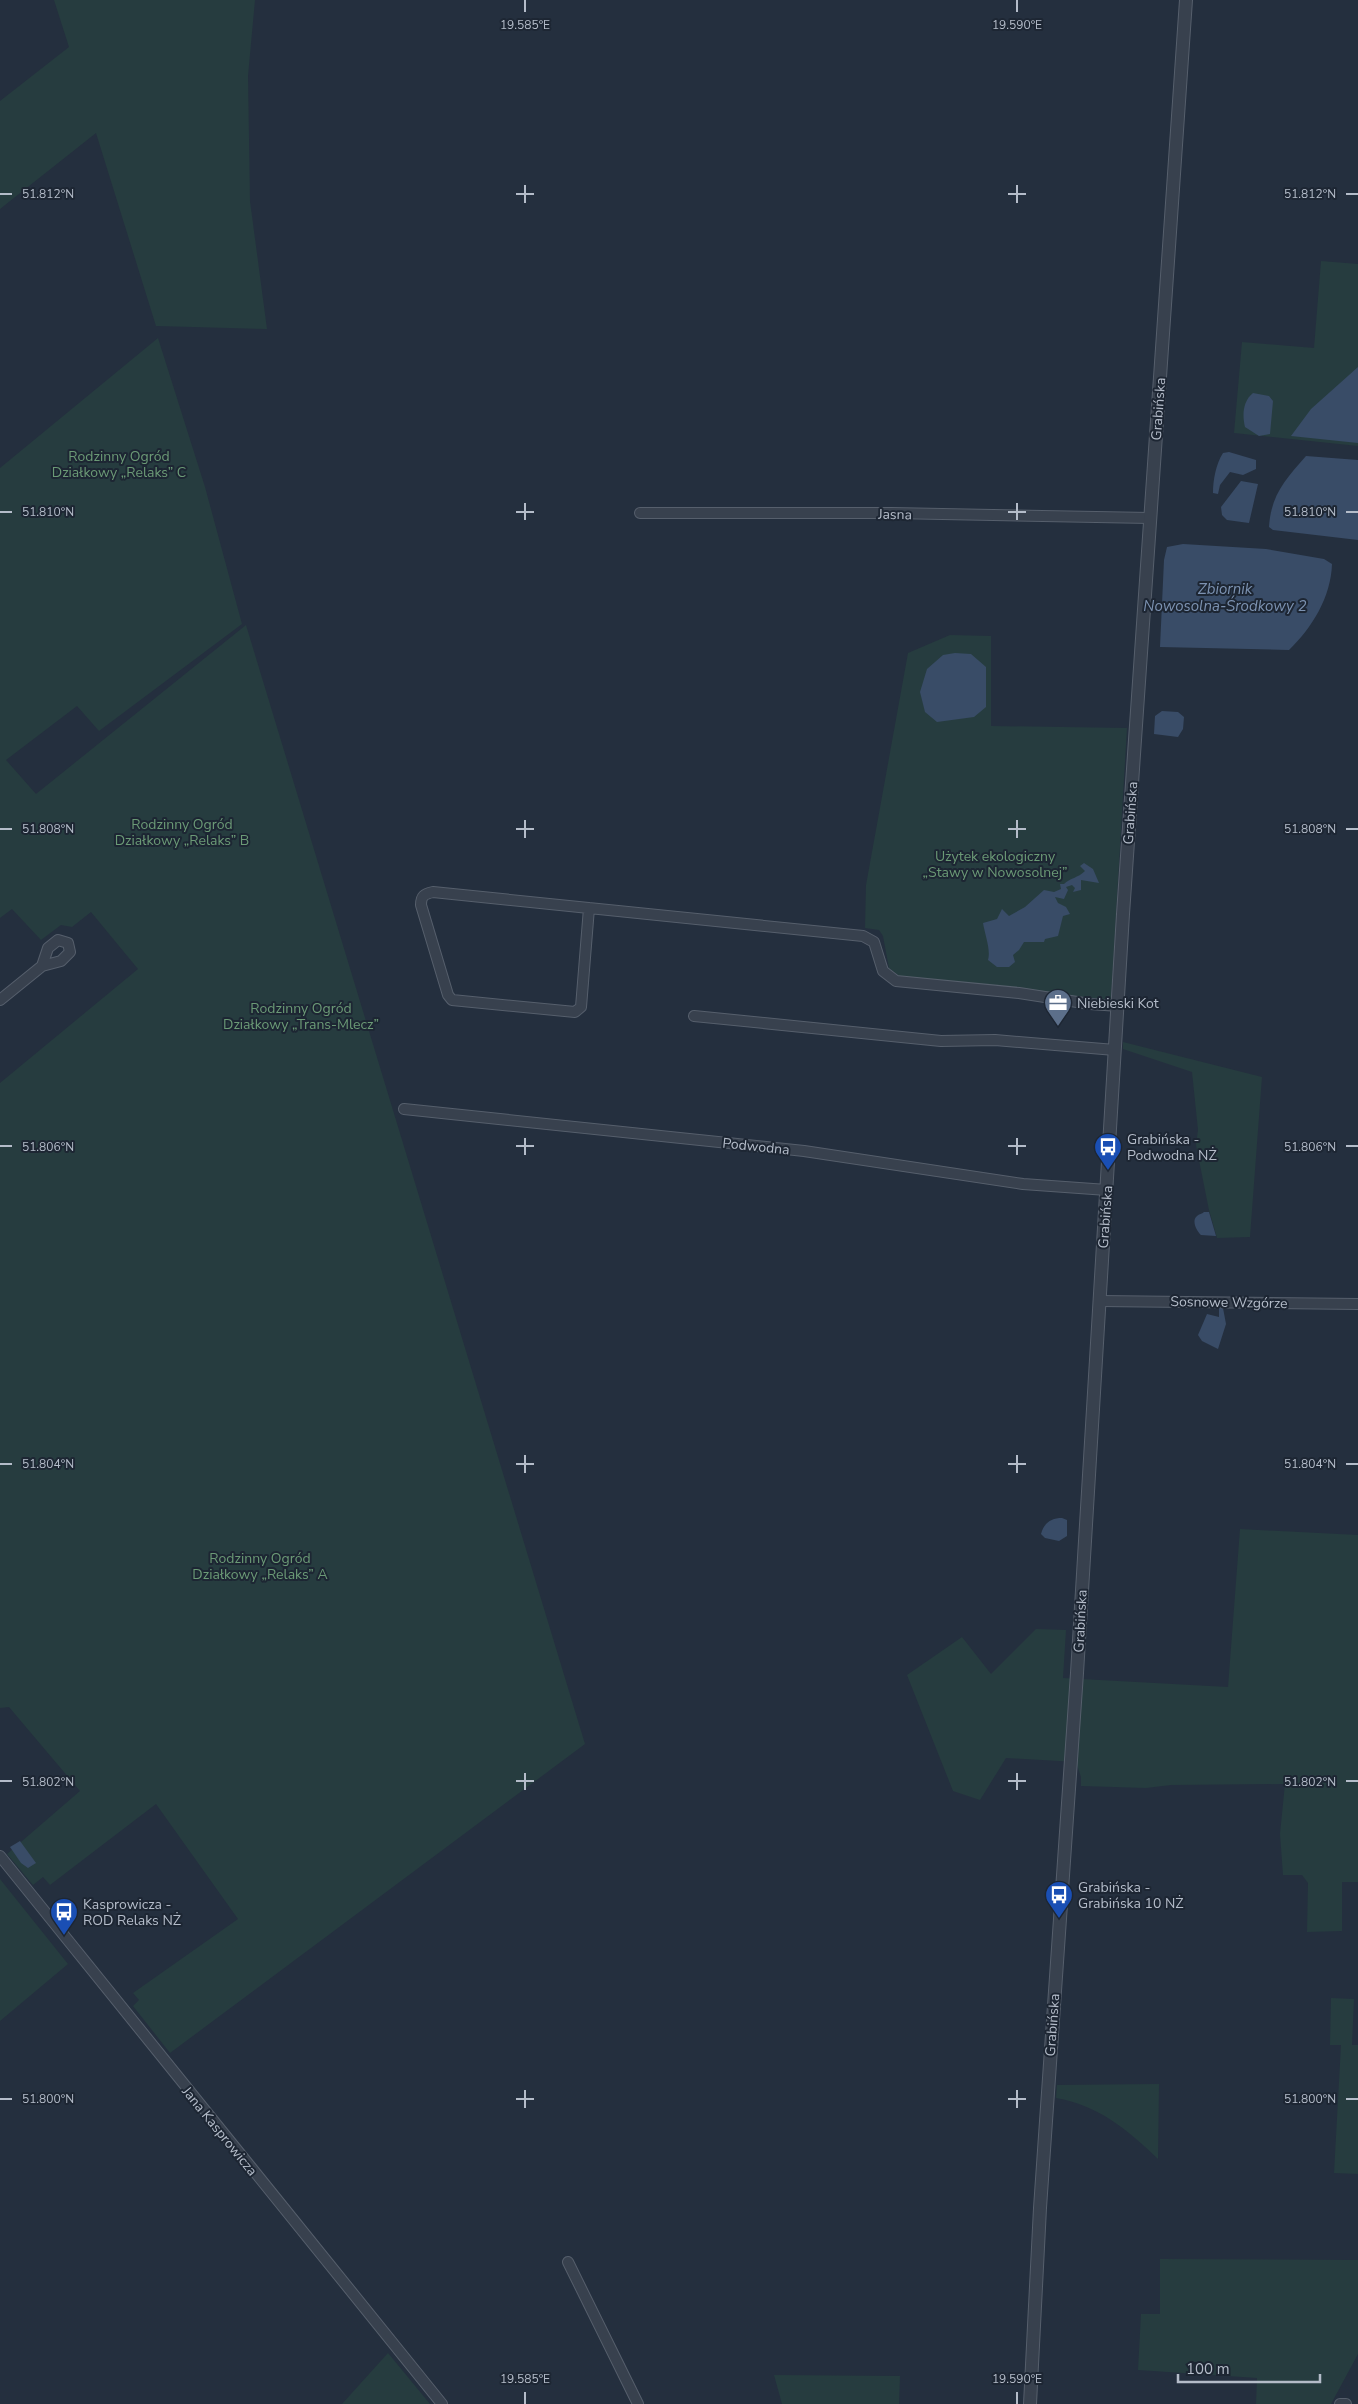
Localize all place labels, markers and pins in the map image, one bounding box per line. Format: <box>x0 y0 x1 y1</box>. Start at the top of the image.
office icon: Niebieski Kot <box>1043 988 1073 1027</box>
place label: Niebieski Kot <box>1077 994 1159 1013</box>
place label: Grabińska - Podwodna NŻ <box>1127 1130 1217 1165</box>
bus stop icon: Grabińska - Podwodna NŻ <box>1093 1132 1123 1171</box>
place label: Grabińska - Grabińska 10 NŻ <box>1078 1878 1184 1913</box>
bus stop icon: Grabińska - Grabińska 10 NŻ <box>1044 1880 1074 1919</box>
place label: Kasprowicza - ROD Relaks NŻ <box>83 1895 181 1930</box>
bus stop icon: Kasprowicza - ROD Relaks NŻ <box>49 1897 79 1936</box>

